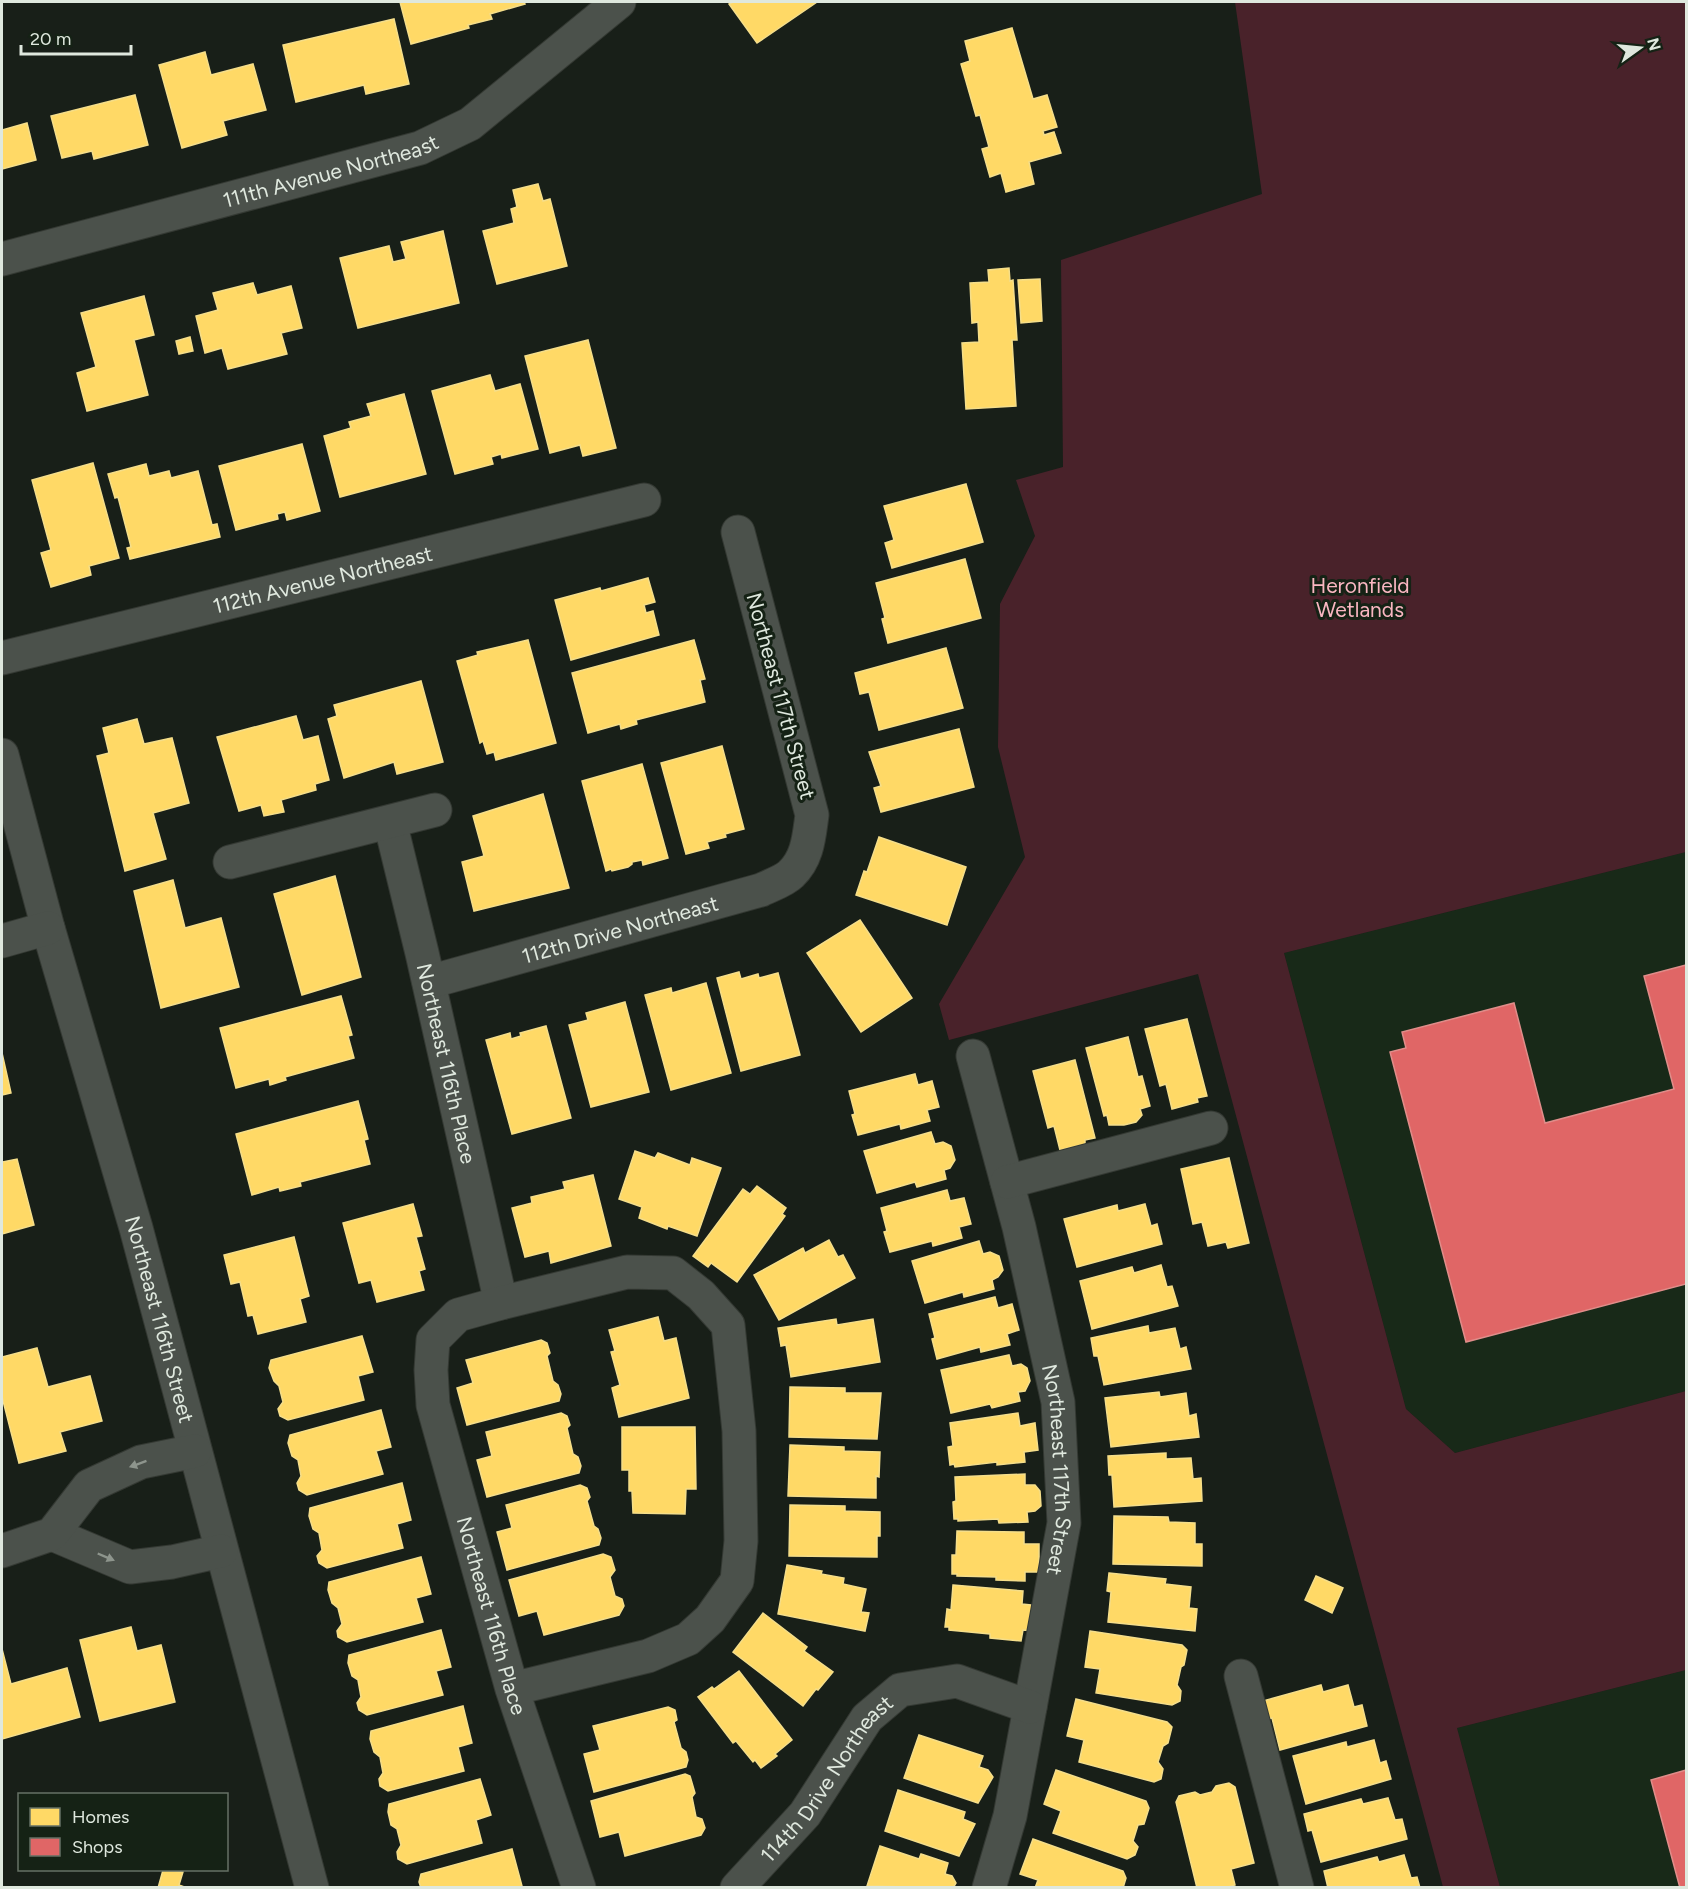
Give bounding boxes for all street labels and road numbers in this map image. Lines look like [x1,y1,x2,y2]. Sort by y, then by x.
street label: 111th Avenue Northeast [220,129,442,212]
street label: 112th Avenue Northeast [210,540,435,618]
street label: Northeast 117th Street [741,590,821,802]
street label: 112th Drive Northeast [519,890,721,968]
street label: Northeast 116th Place [412,961,482,1166]
street label: Northeast 116th Street [121,1213,200,1425]
street label: Northeast 117th Street [1037,1361,1077,1577]
street label: Northeast 116th Place [452,1514,532,1718]
street label: 114th Drive Northeast [755,1689,897,1867]

